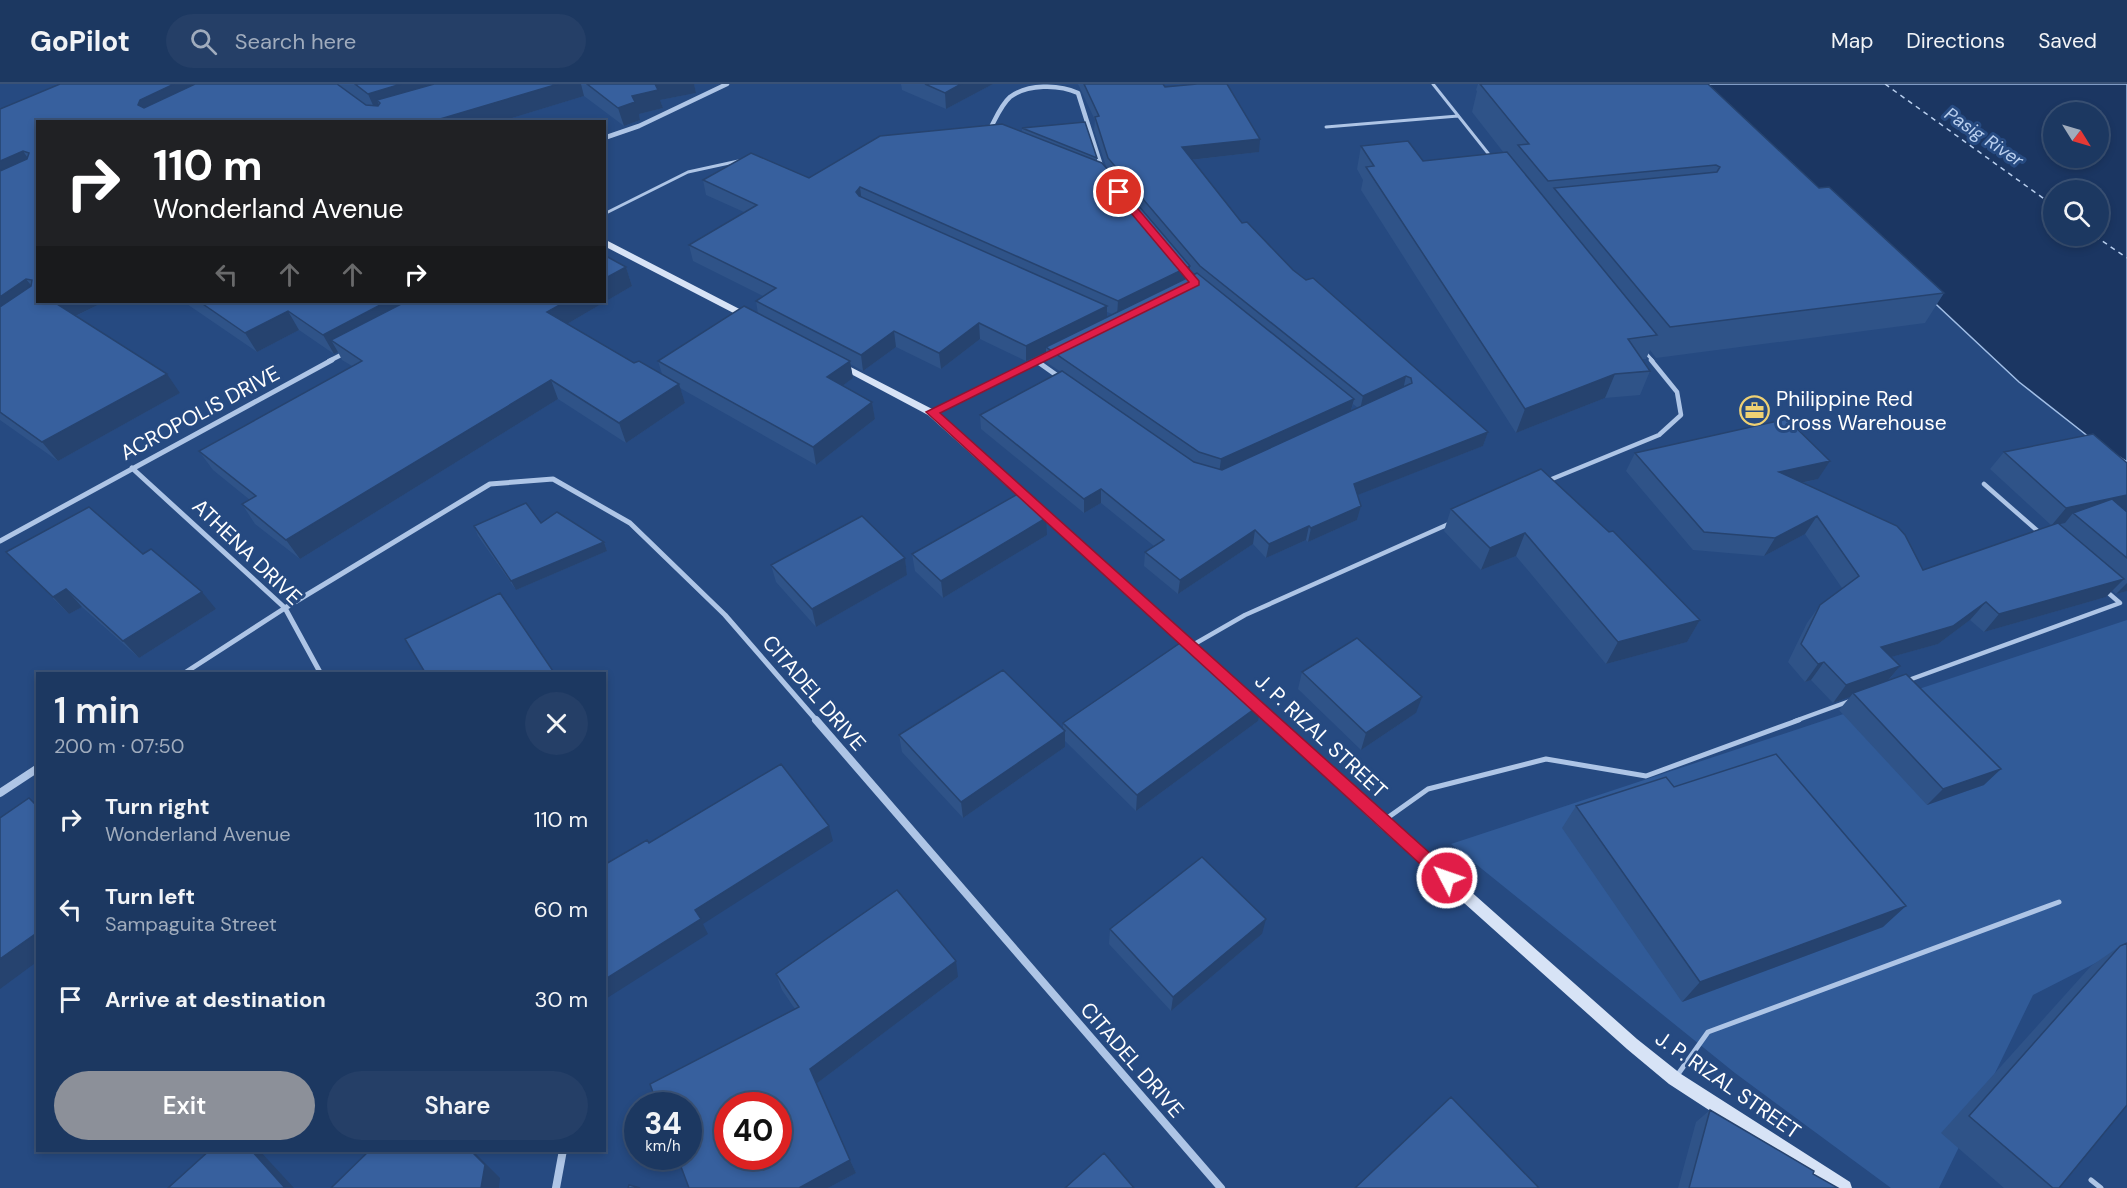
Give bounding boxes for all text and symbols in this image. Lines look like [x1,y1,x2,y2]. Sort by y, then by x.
search box [166,14,586,68]
text: GoPilot [30,23,130,60]
icon: search [187,25,220,58]
text: Search here [235,27,356,56]
text: Map [1831,27,1873,55]
text: Directions [1906,27,2005,55]
text: Saved [2038,27,2097,55]
water label: Pasig River [1940,102,2029,173]
north arrow [2043,102,2109,168]
map controls [2043,102,2109,246]
text: 110 m [153,138,263,193]
icon: right [54,144,132,222]
pin [1093,166,1144,217]
icon: arrive [1102,175,1135,208]
button: search [2043,180,2109,246]
text: Wonderland Avenue [153,191,404,226]
icon: left [210,258,243,291]
icon: ahead [273,258,306,291]
icon: ahead [336,258,369,291]
icon: right [399,258,432,291]
street label: ACROPOLIS DRIVE [115,359,285,467]
place label: Philippine Red Cross Warehouse [1776,385,1947,437]
office icon: Philippine Red Cross Warehouse [1739,395,1771,427]
street label: ATHENA DRIVE [186,493,308,611]
street label: CITADEL DRIVE [756,629,872,757]
street label: J. P. RIZAL STREET [1249,667,1393,805]
text: 1 min [54,687,140,734]
button: close [525,692,588,755]
text: 200 m · 07:50 [54,733,184,759]
text: Turn right [105,792,210,821]
icon: right [54,803,87,836]
text: 110 m [534,805,588,834]
text: Wonderland Avenue [105,821,291,847]
position arrow [1415,846,1479,910]
text: Turn left [105,882,195,911]
icon: left [54,893,87,926]
text: 60 m [534,895,588,924]
text: Sampaguita Street [105,911,277,937]
icon: arrive [54,983,87,1016]
text: Arrive at destination [105,985,326,1014]
text: 30 m [534,985,588,1014]
street label: CITADEL DRIVE [1074,996,1190,1124]
street label: J. P. RIZAL STREET [1650,1024,1806,1146]
button: Exit [54,1071,315,1140]
button: Share [327,1071,588,1140]
speed limit sign: 40 [714,1092,792,1170]
text: 34 [644,1104,682,1143]
text: km/h [645,1136,681,1156]

